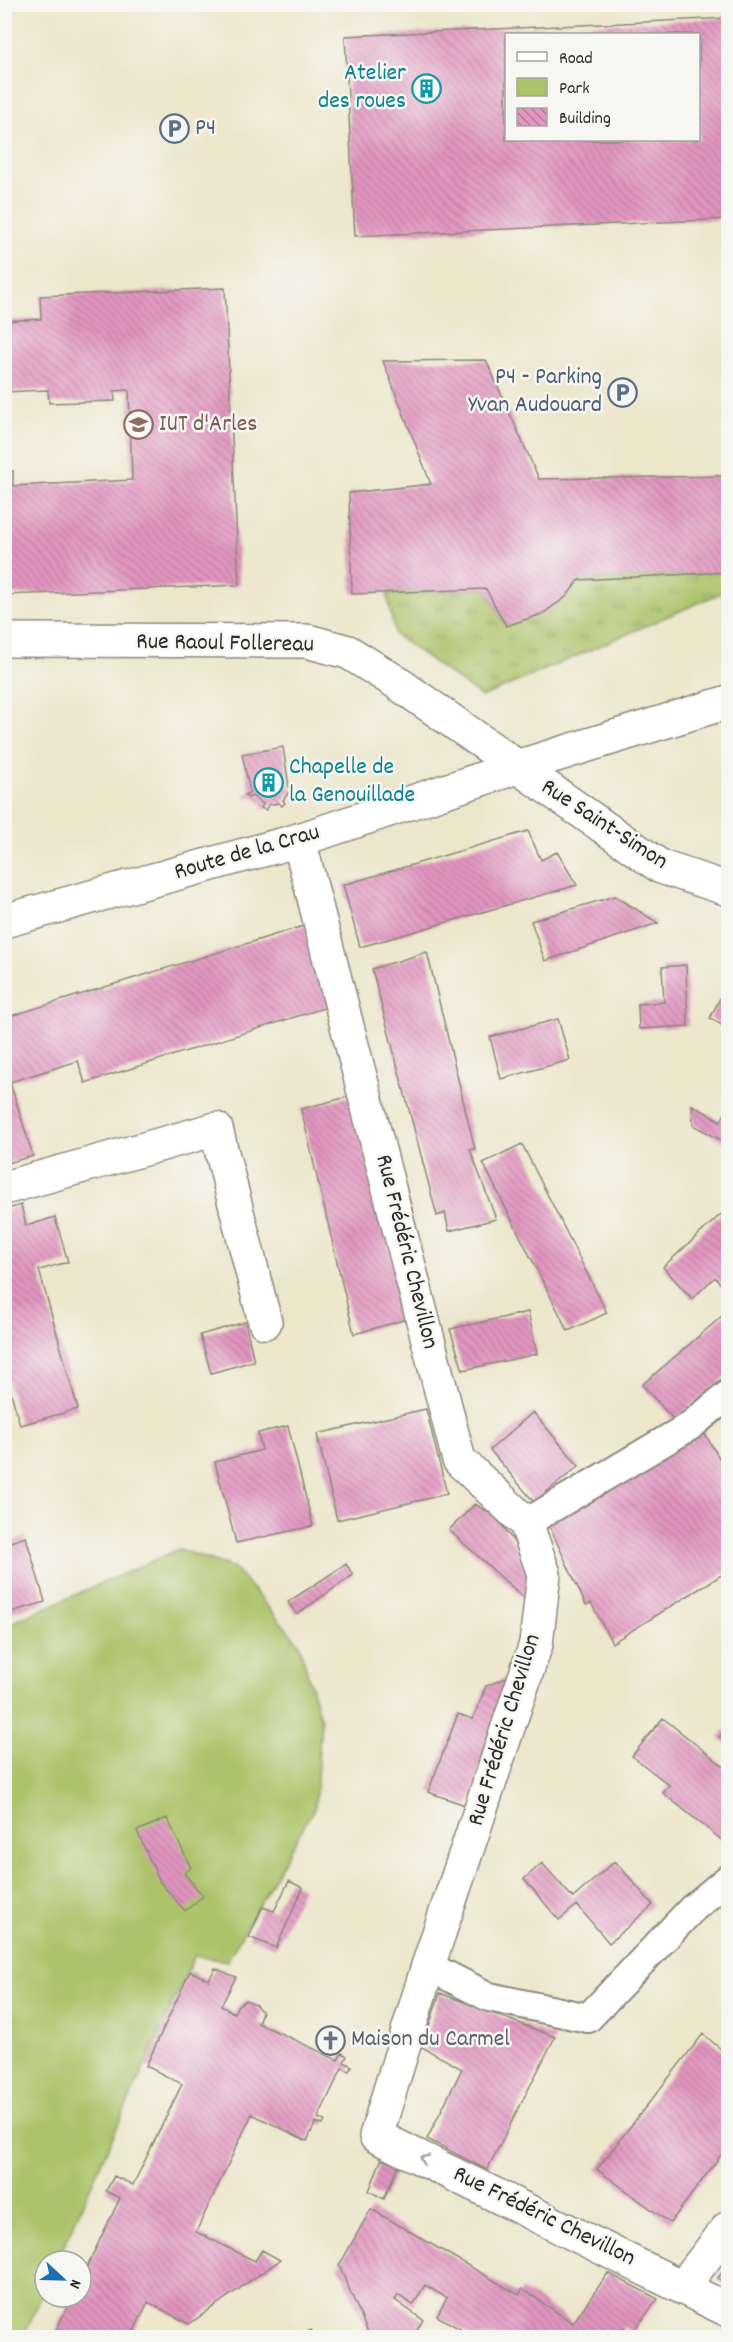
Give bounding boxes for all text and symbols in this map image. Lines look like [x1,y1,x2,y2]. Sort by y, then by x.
legend [505,33,700,141]
text: Road [559,47,593,72]
place label: Atelier des roues [318,57,406,119]
building icon: Atelier des roues [411,72,443,104]
text: Park [559,77,590,102]
text: Building [559,107,611,132]
place label: P4 [195,112,216,146]
parking icon: P4 [158,113,190,145]
place label: P4 - Parking Yvan Audouard [468,361,602,423]
parking icon: P4 - Parking Yvan Audouard [607,376,639,408]
place label: IUT d'Arles [159,408,257,442]
school or university icon: IUT d'Arles [122,409,154,441]
street label: Rue Raoul Follereau [136,625,314,663]
place label: Chapelle de la Genouillade [289,751,415,813]
building icon: Chapelle de la Genouillade [252,766,284,798]
street label: Rue Saint-Simon [534,771,674,879]
street label: Route de la Crau [170,816,324,890]
street label: Rue Frédéric Chevillon [365,1151,447,1353]
street label: Rue Frédéric Chevillon [460,1630,550,1830]
place label: Maison du Carmel [351,2023,510,2057]
church icon: Maison du Carmel [314,2024,346,2056]
one-way arrow [420,2154,431,2166]
street label: Rue Frédéric Chevillon [447,2158,641,2276]
north arrow [33,2249,93,2309]
text: N [62,2276,87,2292]

